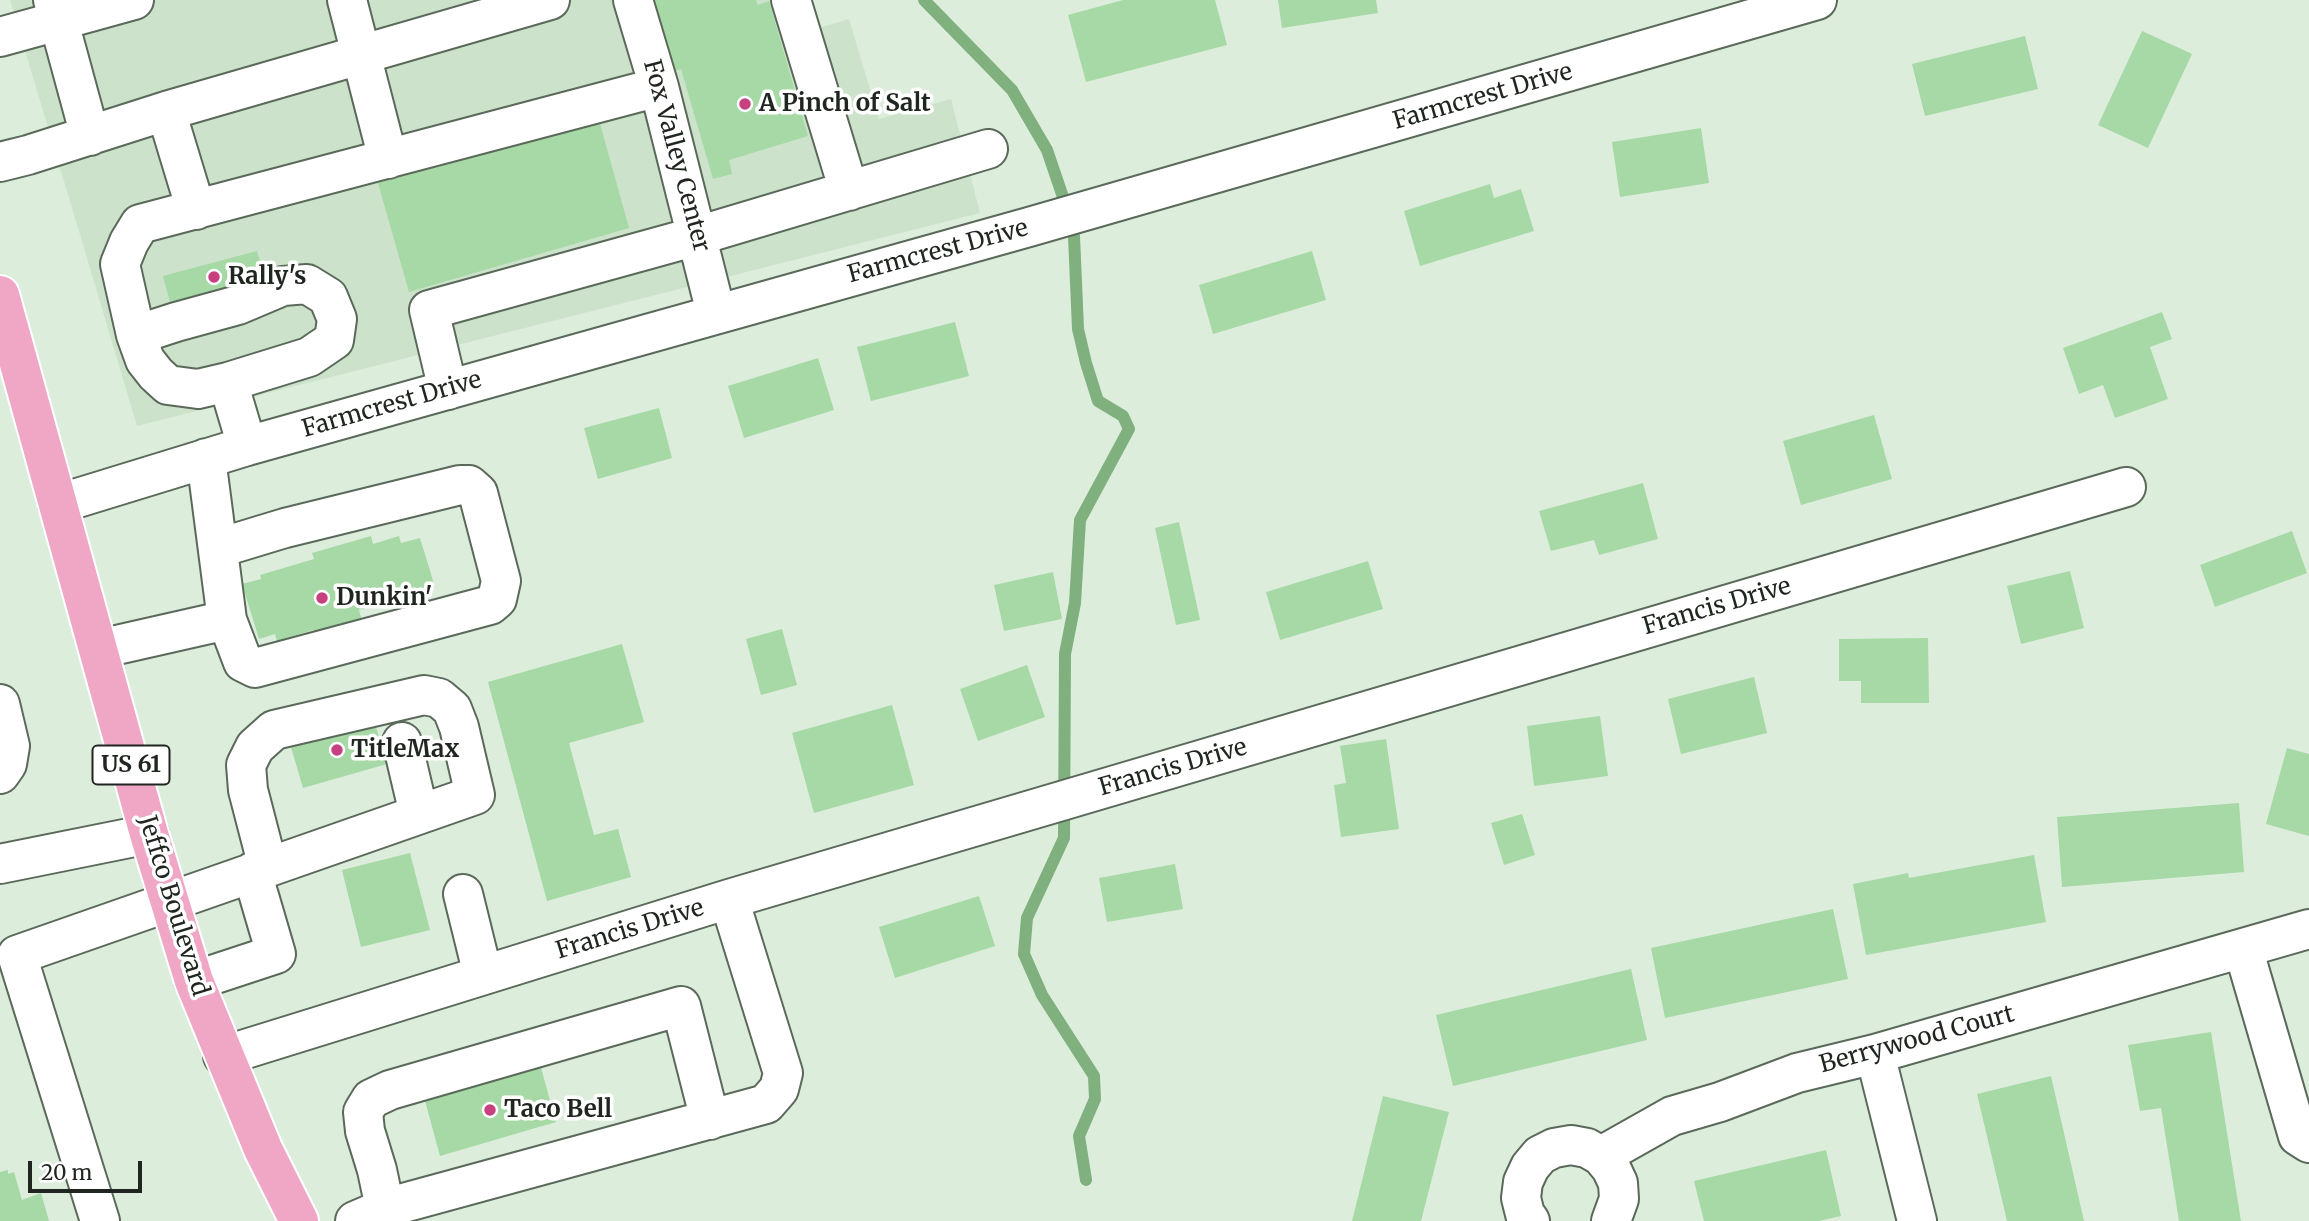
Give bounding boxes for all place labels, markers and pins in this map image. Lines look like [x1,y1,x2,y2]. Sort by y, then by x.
place label: A Pinch of Salt [759,90,931,118]
marker: A Pinch of Salt [737,96,753,112]
place label: Rally's [228,263,307,291]
marker: Rally's [206,269,222,285]
place label: Dunkin' [336,584,432,612]
marker: Dunkin' [314,590,330,606]
place label: TitleMax [351,736,459,764]
marker: TitleMax [329,742,345,758]
place label: Taco Bell [504,1096,612,1124]
marker: Taco Bell [482,1102,498,1118]

